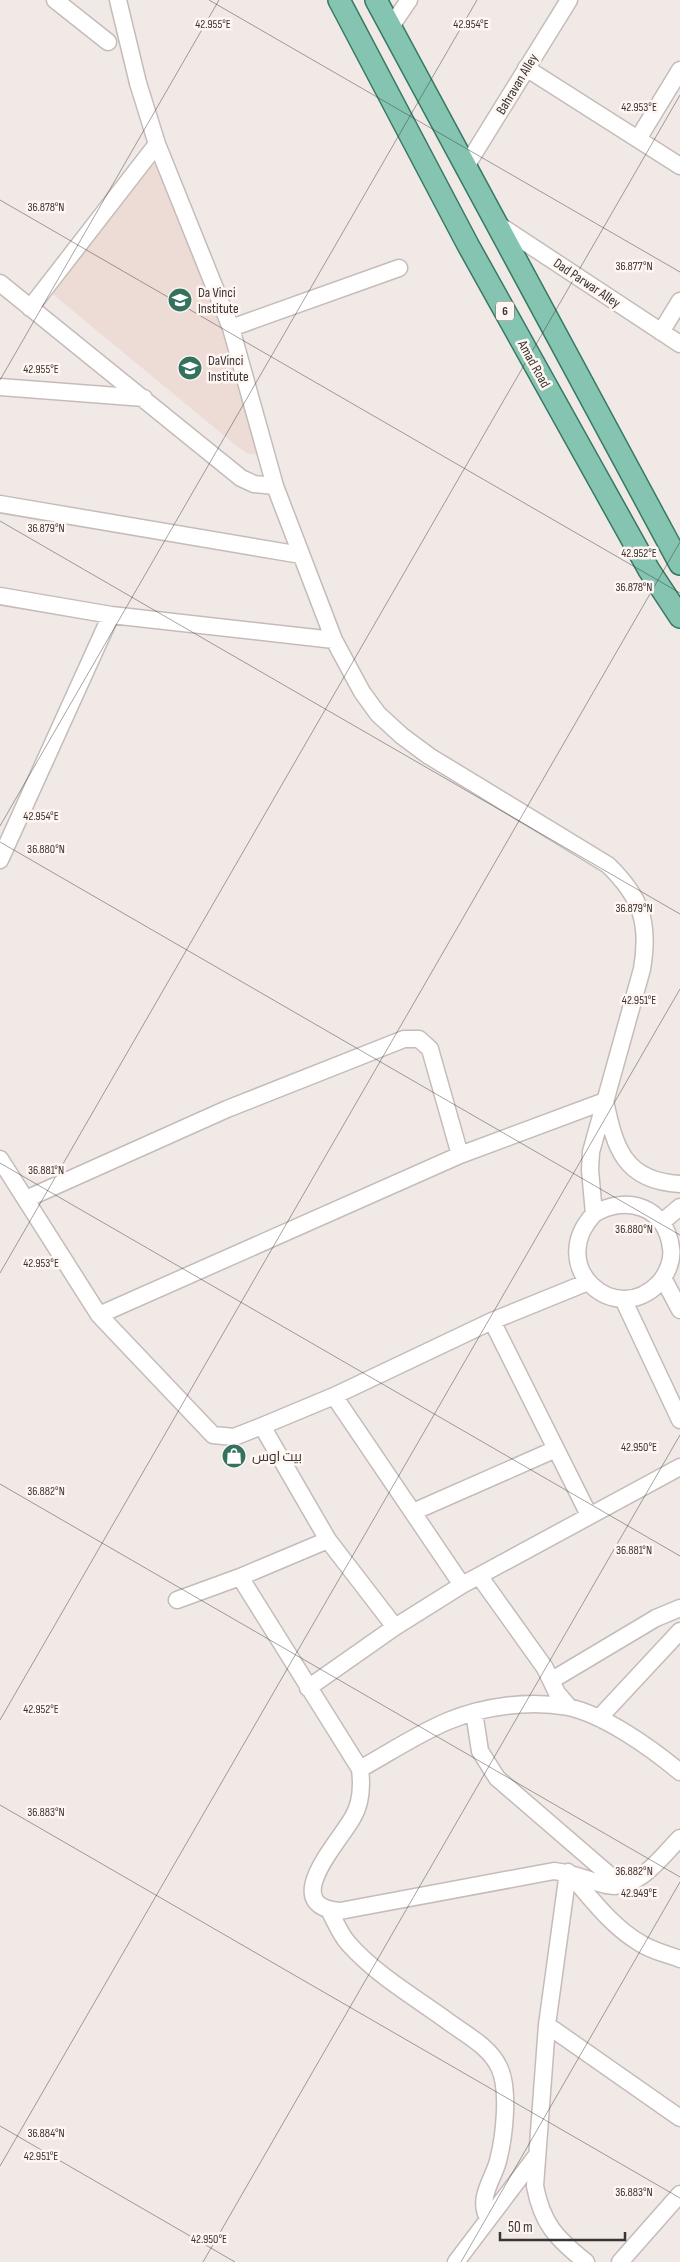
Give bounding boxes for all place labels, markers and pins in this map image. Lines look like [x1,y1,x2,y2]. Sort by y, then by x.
place label: Da Vinci Institute [198,284,239,317]
school or university icon: Da Vinci Institute [167,287,193,313]
place label: DaVinci Institute [208,352,249,385]
school or university icon: DaVinci Institute [177,355,203,381]
shop icon: بيت اوس [221,1443,247,1469]
place label: بيت اوس [252,1448,302,1465]

